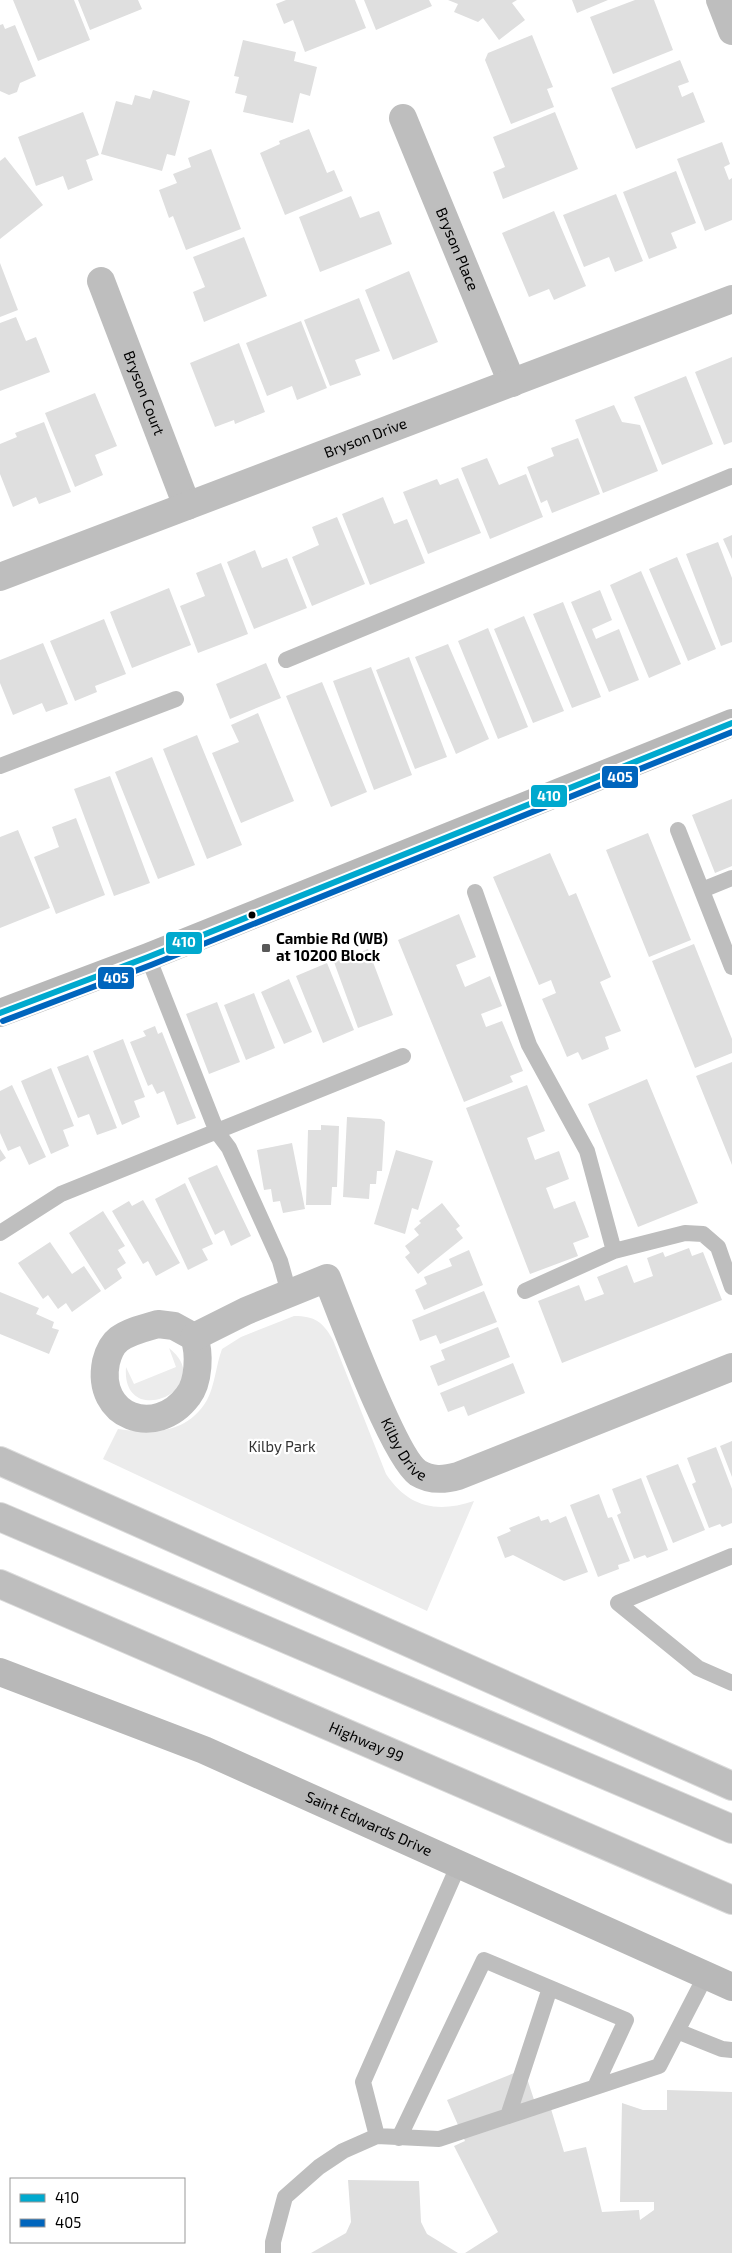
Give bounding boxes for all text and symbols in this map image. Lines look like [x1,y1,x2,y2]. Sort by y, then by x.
street label: Bryson Place [433,205,483,293]
street label: Bryson Court [121,348,169,438]
street label: Bryson Drive [321,413,409,461]
line badge: 405 [601,765,639,789]
text: 405 [607,768,633,785]
line badge: 410 [530,784,568,808]
text: 410 [537,787,561,804]
unlabelled marker [247,910,257,920]
place label: Cambie Rd (WB) at 10200 Block [276,929,388,964]
line badge: 410 [165,931,203,955]
text: 410 [172,933,196,950]
marker: Cambie Rd (WB) at 10200 Block [260,942,272,954]
line badge: 405 [97,966,135,990]
text: 405 [103,969,129,986]
street label: Kilby Drive [378,1415,430,1484]
park label: Kilby Park [248,1437,316,1455]
street label: Highway 99 [327,1717,407,1765]
street label: Saint Edwards Drive [303,1787,435,1859]
legend [10,2178,185,2243]
text: 410 [55,2188,79,2206]
text: 405 [55,2213,81,2231]

